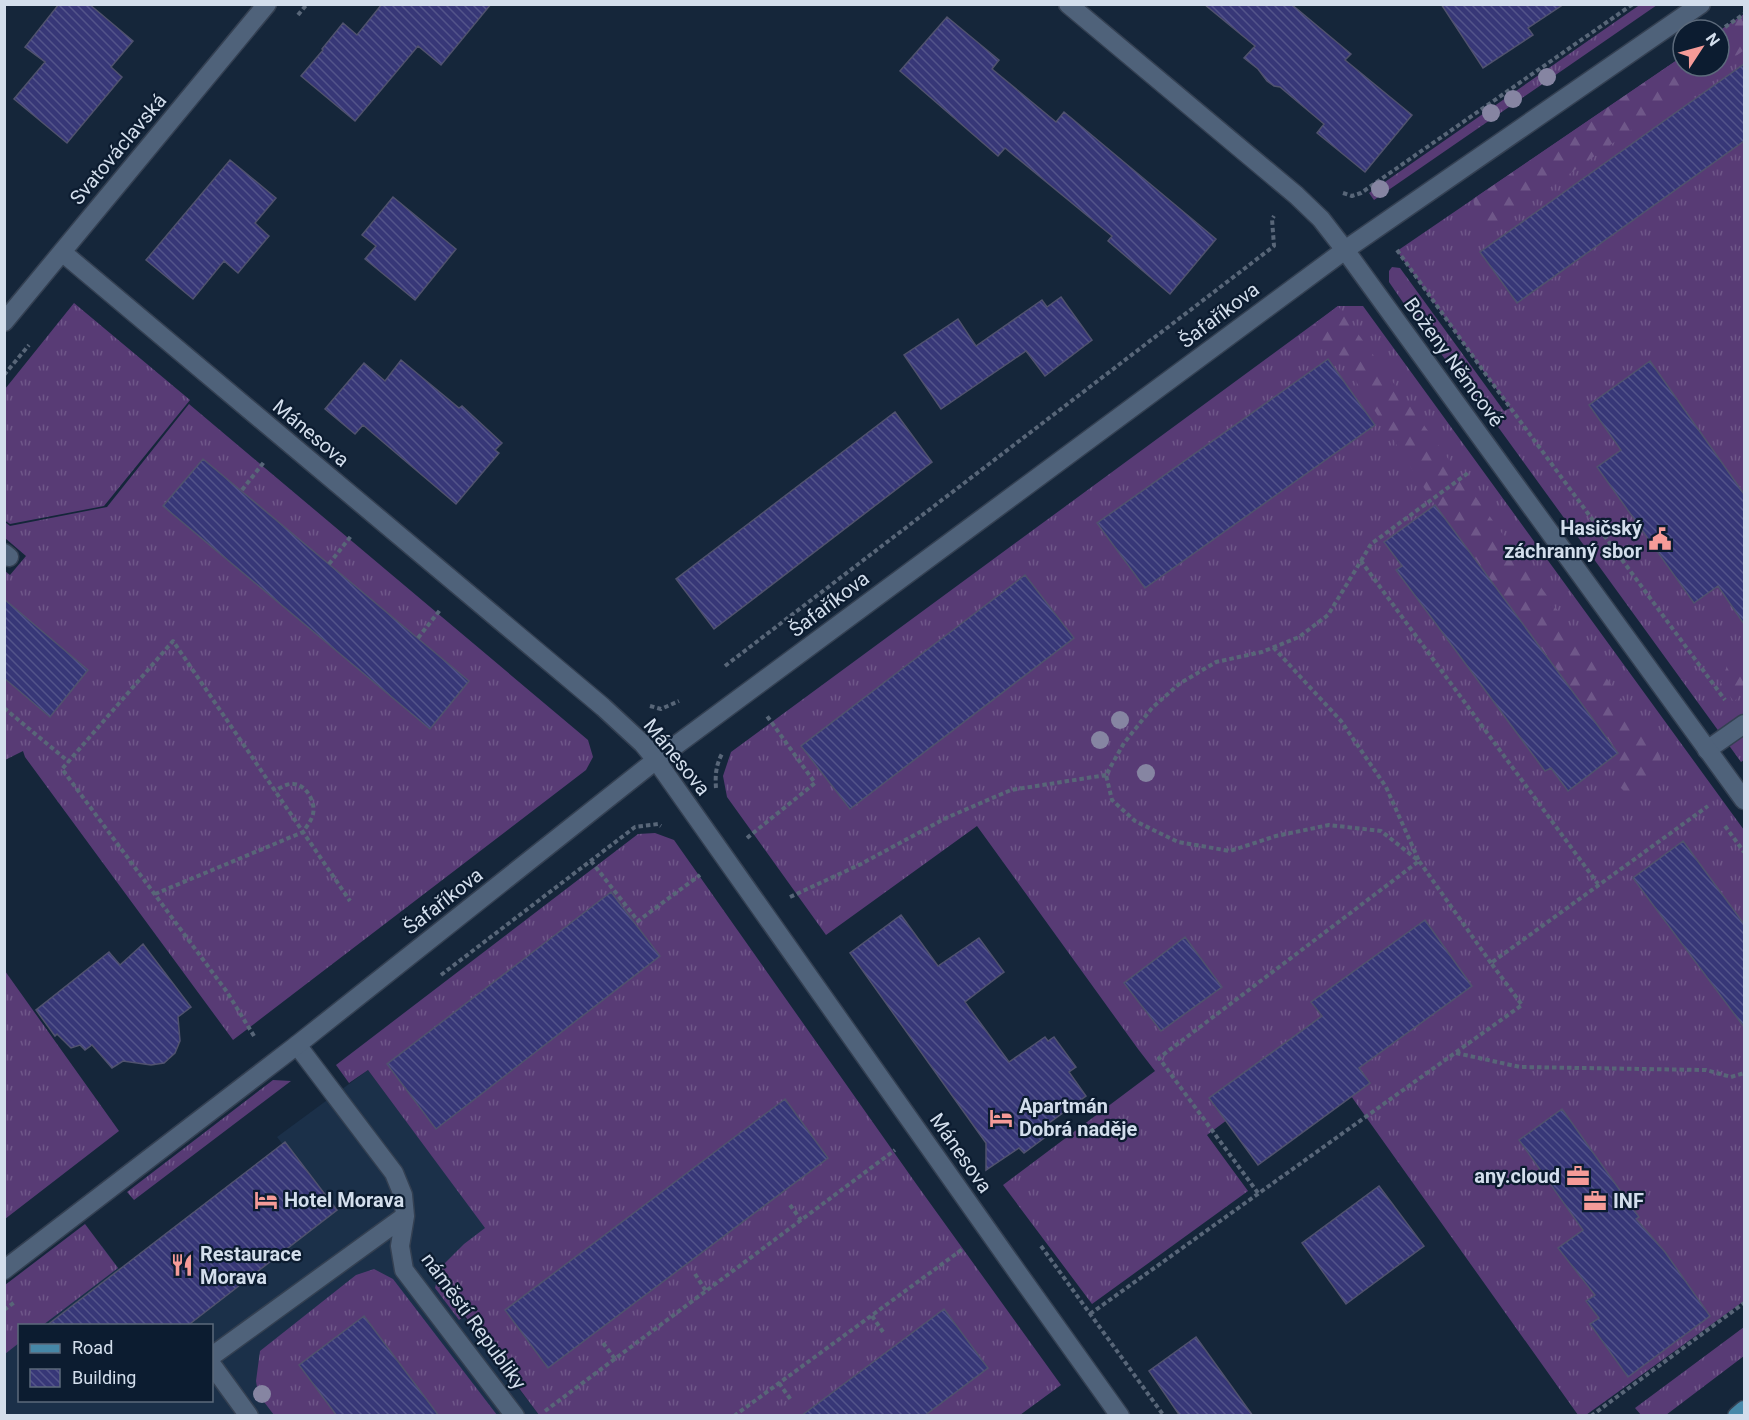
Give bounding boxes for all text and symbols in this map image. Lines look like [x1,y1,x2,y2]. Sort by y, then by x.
north arrow [1671,18,1731,78]
text: N [1702,29,1724,50]
street label: Svatováclavská [65,89,171,209]
street label: Šafaříkova [1174,277,1264,353]
street label: Boženy Němcové [1399,293,1509,431]
street label: Mánesova [268,394,354,472]
place label: Hasičský záchranný sbor [1504,516,1643,563]
public building icon: Hasičský záchranný sbor [1647,526,1673,552]
street label: Šafaříkova [784,566,874,642]
street label: Mánesova [639,714,715,800]
street label: Šafaříkova [399,863,487,939]
place label: Apartmán Dobrá naděje [1019,1094,1137,1141]
hotel icon: Apartmán Dobrá naděje [988,1105,1014,1131]
street label: Mánesova [925,1108,997,1198]
office icon: any.cloud [1565,1163,1591,1189]
place label: any.cloud [1474,1164,1560,1188]
hotel icon: Hotel Morava [253,1187,279,1213]
place label: Hotel Morava [284,1188,405,1212]
office icon: INF [1582,1188,1608,1214]
place label: INF [1613,1189,1644,1213]
place label: Restaurace Morava [200,1242,302,1289]
street label: náměstí Republiky [417,1248,532,1394]
restaurant icon: Restaurace Morava [169,1252,195,1278]
legend [18,1324,213,1402]
text: Road [72,1337,113,1358]
text: Building [72,1367,136,1388]

